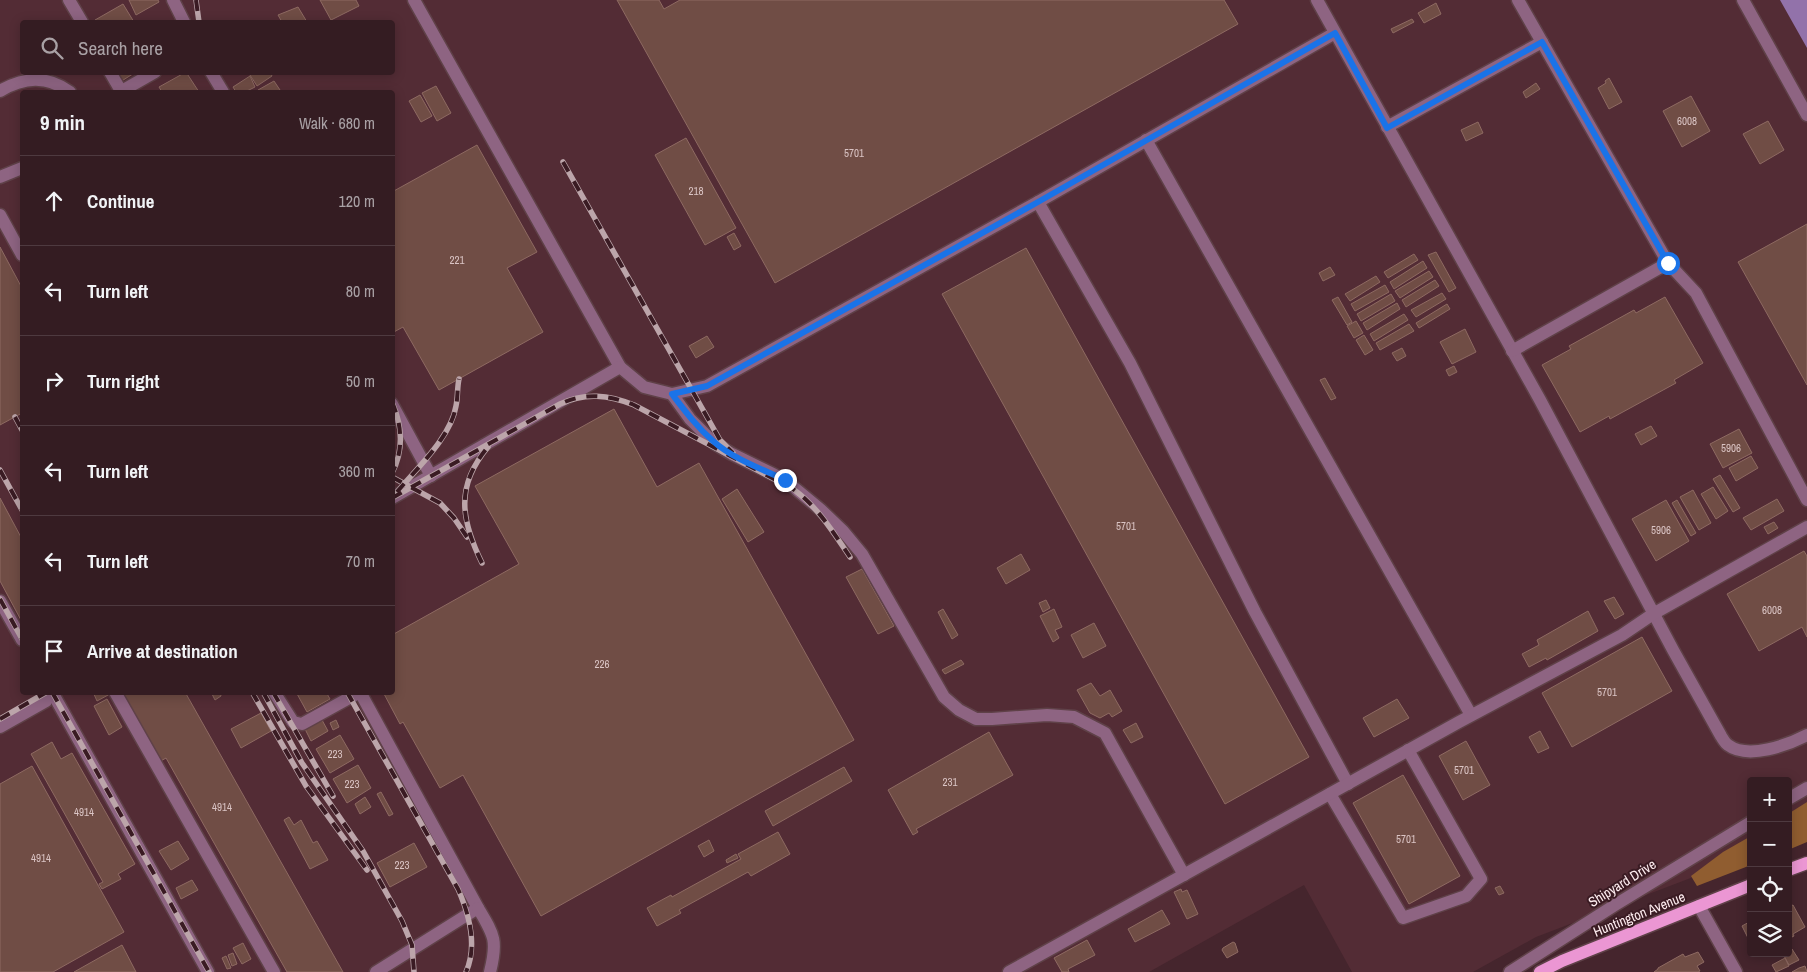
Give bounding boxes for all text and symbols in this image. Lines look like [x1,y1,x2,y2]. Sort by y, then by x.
search box [20,20,395,75]
icon: search [38,34,66,62]
text: Search here [78,35,163,61]
text: 9 min [40,108,85,137]
text: Walk · 680 m [299,112,375,134]
house number: 6008 [1677,114,1697,128]
house number: 5701 [844,146,864,160]
house number: 218 [688,184,704,198]
icon: ahead [40,187,68,215]
text: Continue [87,188,155,214]
text: 120 m [339,190,375,212]
route start [1657,252,1680,275]
house number: 221 [449,253,465,267]
icon: left [40,277,68,305]
text: Turn left [87,278,148,304]
text: 80 m [346,280,375,302]
icon: right [40,367,68,395]
text: Turn right [87,368,159,394]
text: 50 m [346,370,375,392]
house number: 5906 [1721,441,1741,455]
icon: left [40,457,68,485]
text: Turn left [87,458,148,484]
text: 360 m [339,460,375,482]
route end [774,469,797,492]
house number: 5701 [1116,519,1136,533]
house number: 5906 [1651,523,1671,537]
icon: left [40,547,68,575]
text: Turn left [87,548,148,574]
text: 70 m [346,550,375,572]
house number: 6008 [1762,603,1782,617]
icon: arrive [40,637,68,665]
text: Arrive at destination [87,638,238,664]
house number: 226 [594,657,610,671]
house number: 5701 [1597,685,1617,699]
house number: 223 [327,747,343,761]
house number: 5701 [1454,763,1474,777]
house number: 231 [942,775,958,789]
house number: 223 [344,777,360,791]
map controls [1747,777,1792,957]
button: + [1747,777,1792,822]
house number: 4914 [212,800,232,814]
house number: 4914 [74,805,94,819]
button: − [1747,822,1792,867]
house number: 5701 [1396,832,1416,846]
house number: 4914 [31,851,51,865]
street label: Shipyard Drive [1585,855,1659,911]
house number: 223 [394,858,410,872]
button: locate [1747,867,1792,912]
street label: Huntington Avenue [1590,887,1688,941]
button: layers [1747,912,1792,957]

